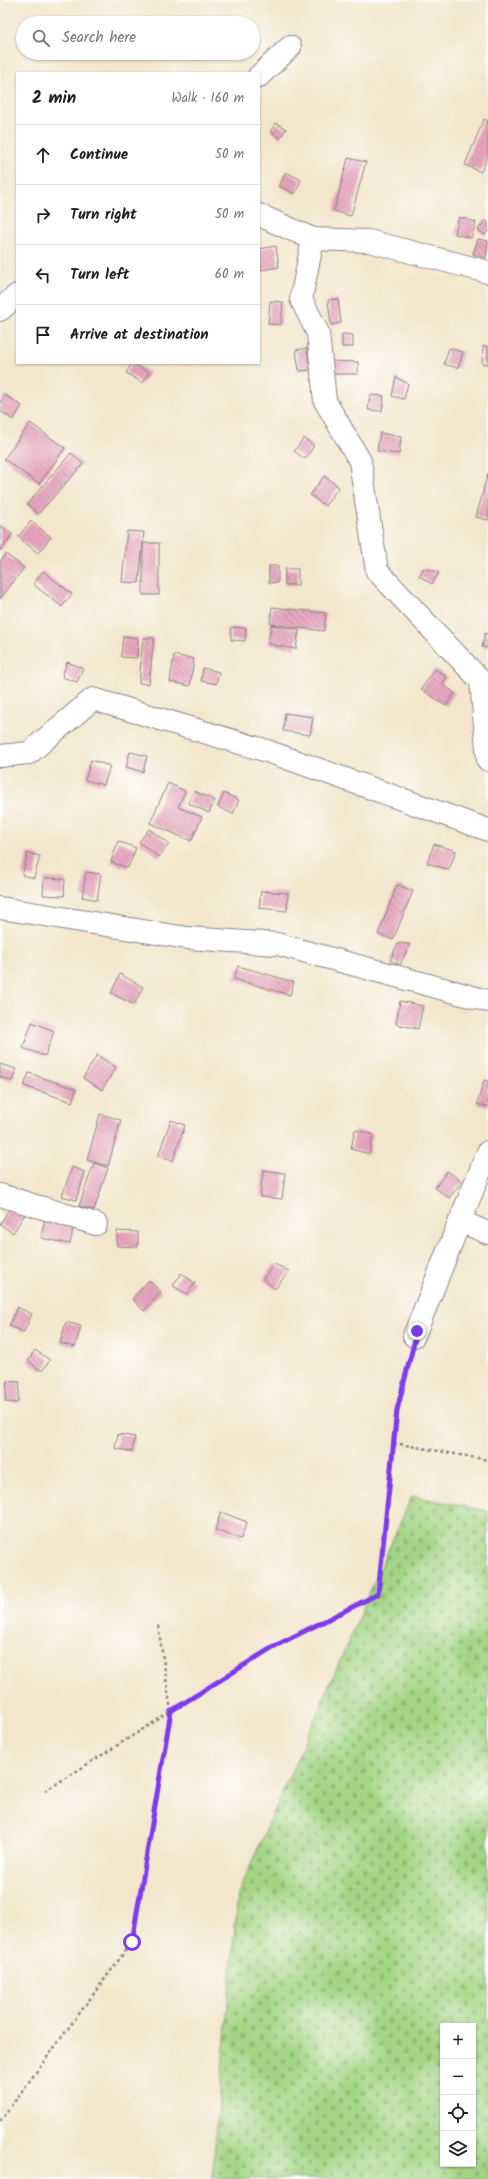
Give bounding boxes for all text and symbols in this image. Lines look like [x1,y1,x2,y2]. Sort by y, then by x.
search box [16,16,260,60]
text: Search here [62,26,136,50]
icon: search [30,27,52,49]
text: 2 min [32,85,76,112]
text: Walk · 160 m [172,88,244,109]
text: Continue [70,143,128,167]
icon: ahead [32,144,54,166]
text: 50 m [215,144,244,165]
text: Turn right [70,203,137,227]
icon: right [32,204,54,226]
text: 50 m [215,204,244,225]
text: Turn left [70,263,130,287]
icon: left [32,264,54,286]
text: 60 m [215,264,244,285]
text: Arrive at destination [70,323,209,347]
icon: arrive [32,324,54,346]
route end [408,1322,426,1340]
route start [123,1933,141,1951]
map controls [440,2023,476,2167]
button: + [440,2023,476,2059]
button: − [440,2059,476,2095]
button: locate [440,2095,476,2131]
button: layers [440,2131,476,2167]

